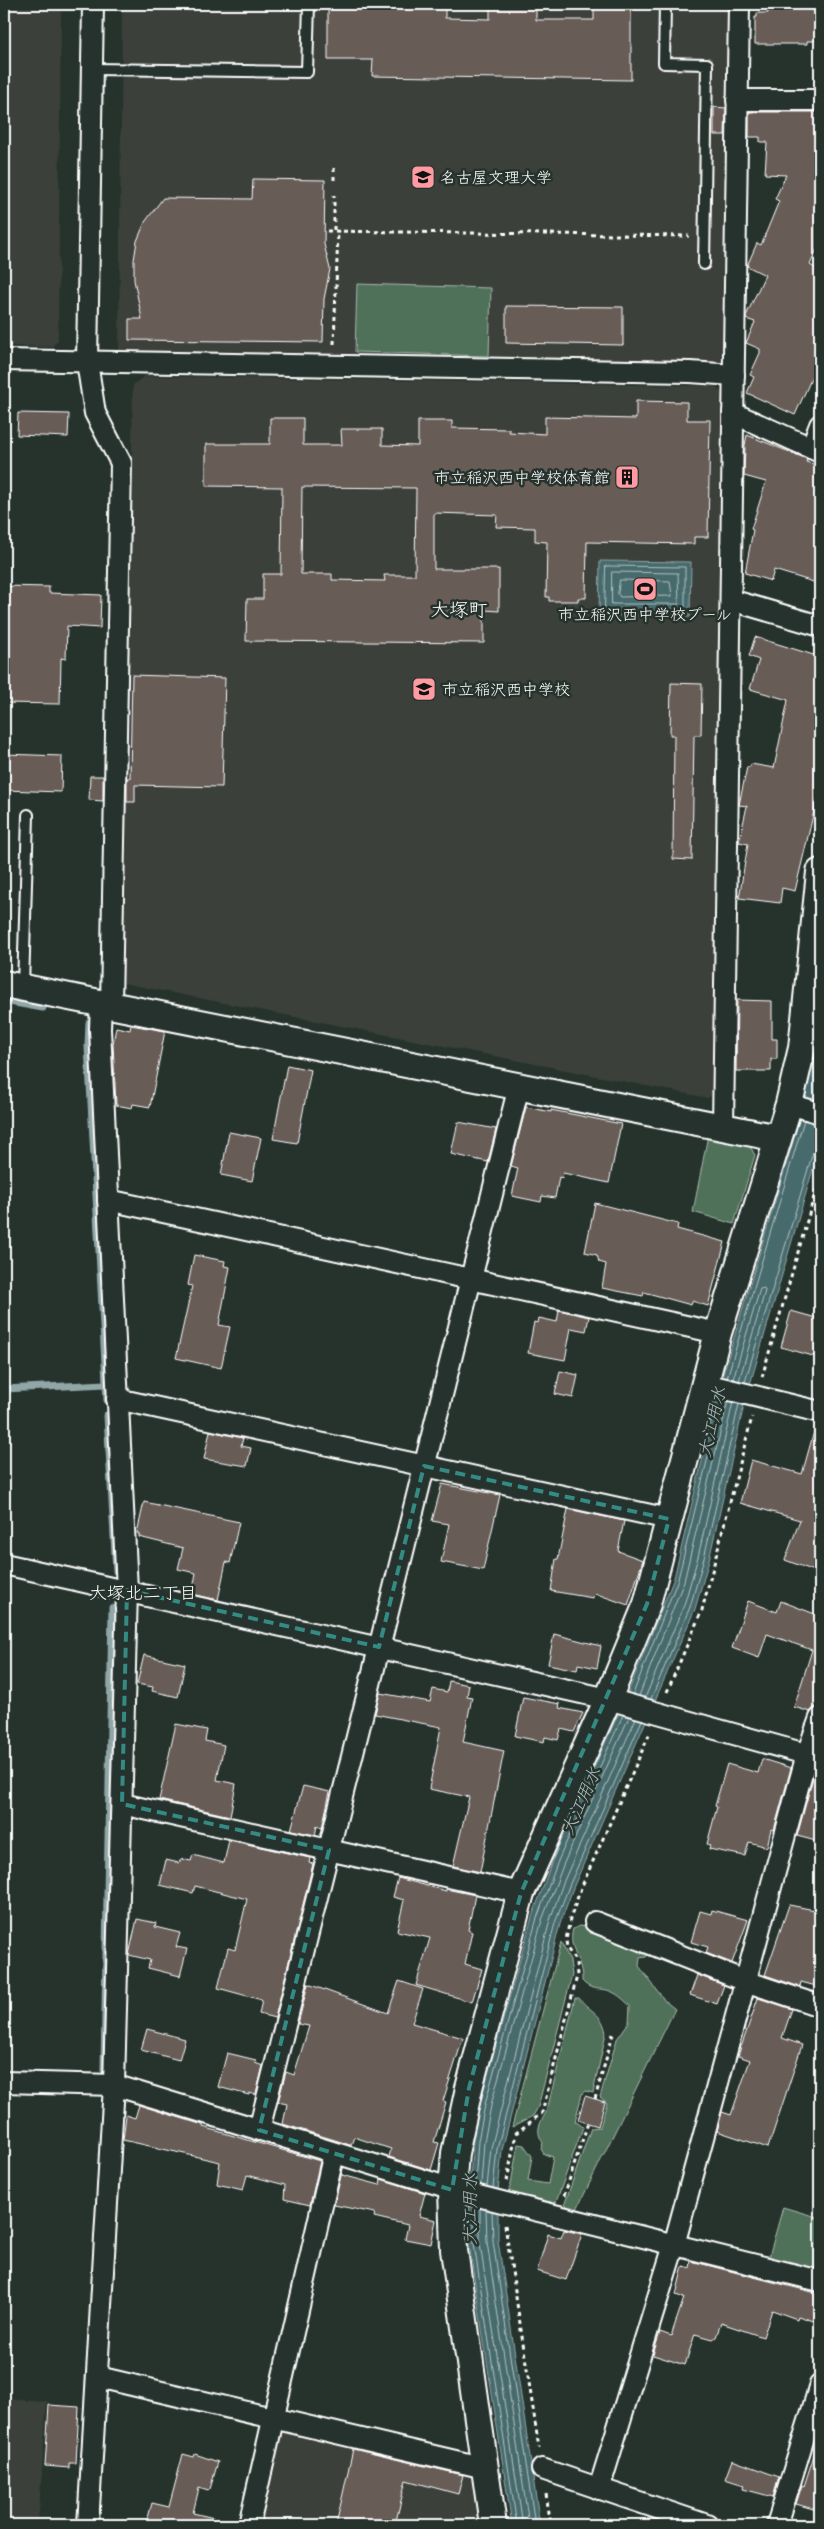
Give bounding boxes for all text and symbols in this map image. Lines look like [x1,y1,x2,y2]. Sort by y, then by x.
school or university icon: 名古屋文理大学 [410,164,436,190]
place label: 名古屋文理大学 [440,168,552,187]
building icon: 市立稲沢西中学校体育館 [614,464,640,490]
place label: 市立稲沢西中学校体育館 [434,468,610,487]
sports icon: 市立稲沢西中学校プール [632,576,658,602]
district label: 大塚町 [430,598,488,621]
place label: 市立稲沢西中学校プール [558,605,732,624]
school or university icon: 市立稲沢西中学校 [411,676,437,702]
place label: 市立稲沢西中学校 [442,680,570,699]
water label: 大江用水 [693,1384,731,1460]
district label: 大塚北二丁目 [89,1582,197,1604]
water label: 大江用水 [556,1764,606,1838]
water label: 大江用水 [459,2173,481,2245]

